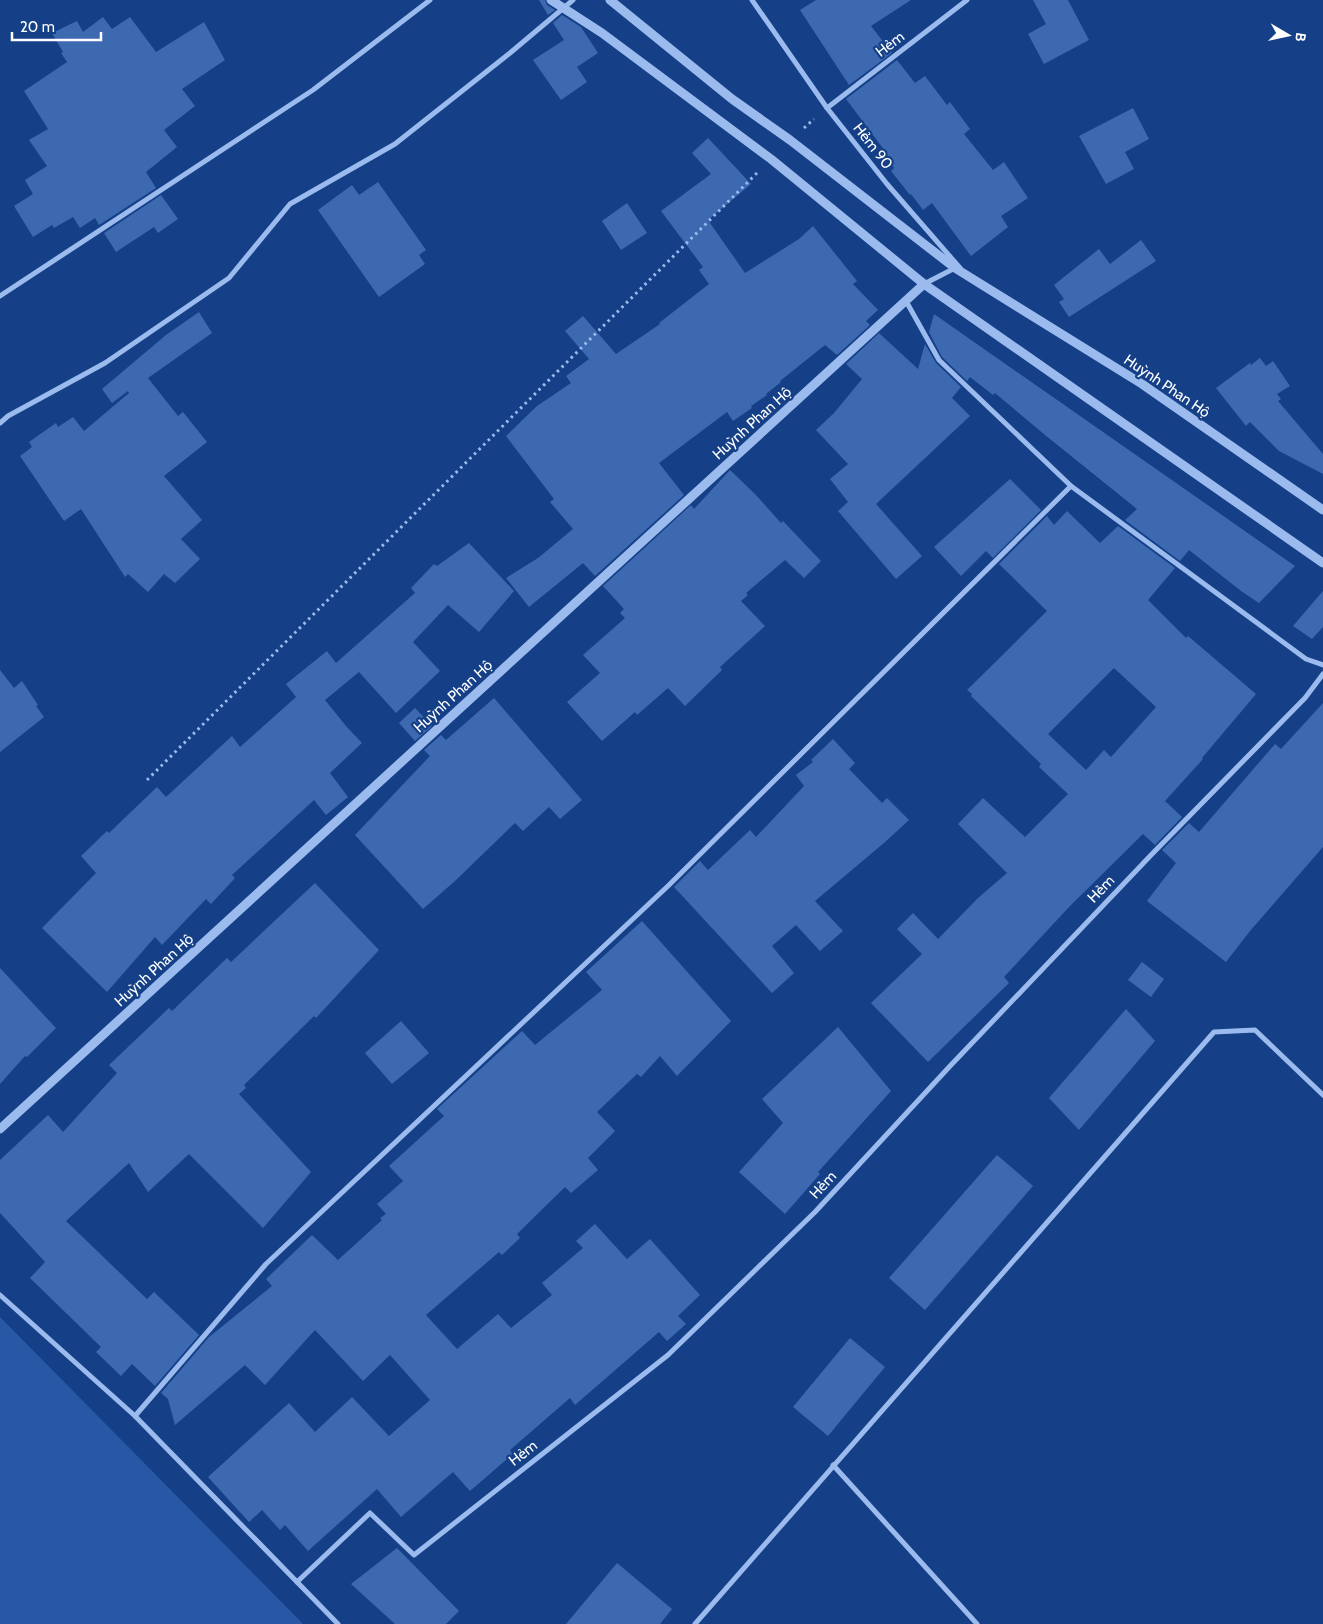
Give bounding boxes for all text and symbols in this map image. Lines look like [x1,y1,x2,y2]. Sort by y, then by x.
scale bar [12,10,101,42]
north arrow [1263,10,1313,60]
text: 20 m [20,18,55,36]
street label: Hẻm [872,27,908,61]
text: B [1291,31,1310,43]
street label: Hẻm 90 [849,119,897,173]
street label: Huỳnh Phan Hộ [1121,351,1213,421]
street label: Huỳnh Phan Hộ [709,383,795,463]
street label: Huỳnh Phan Hộ [410,656,496,736]
street label: Hẻm [1084,872,1118,906]
street label: Huỳnh Phan Hộ [111,930,197,1010]
street label: Hẻm [806,1167,840,1203]
street label: Hẻm [505,1436,541,1470]

